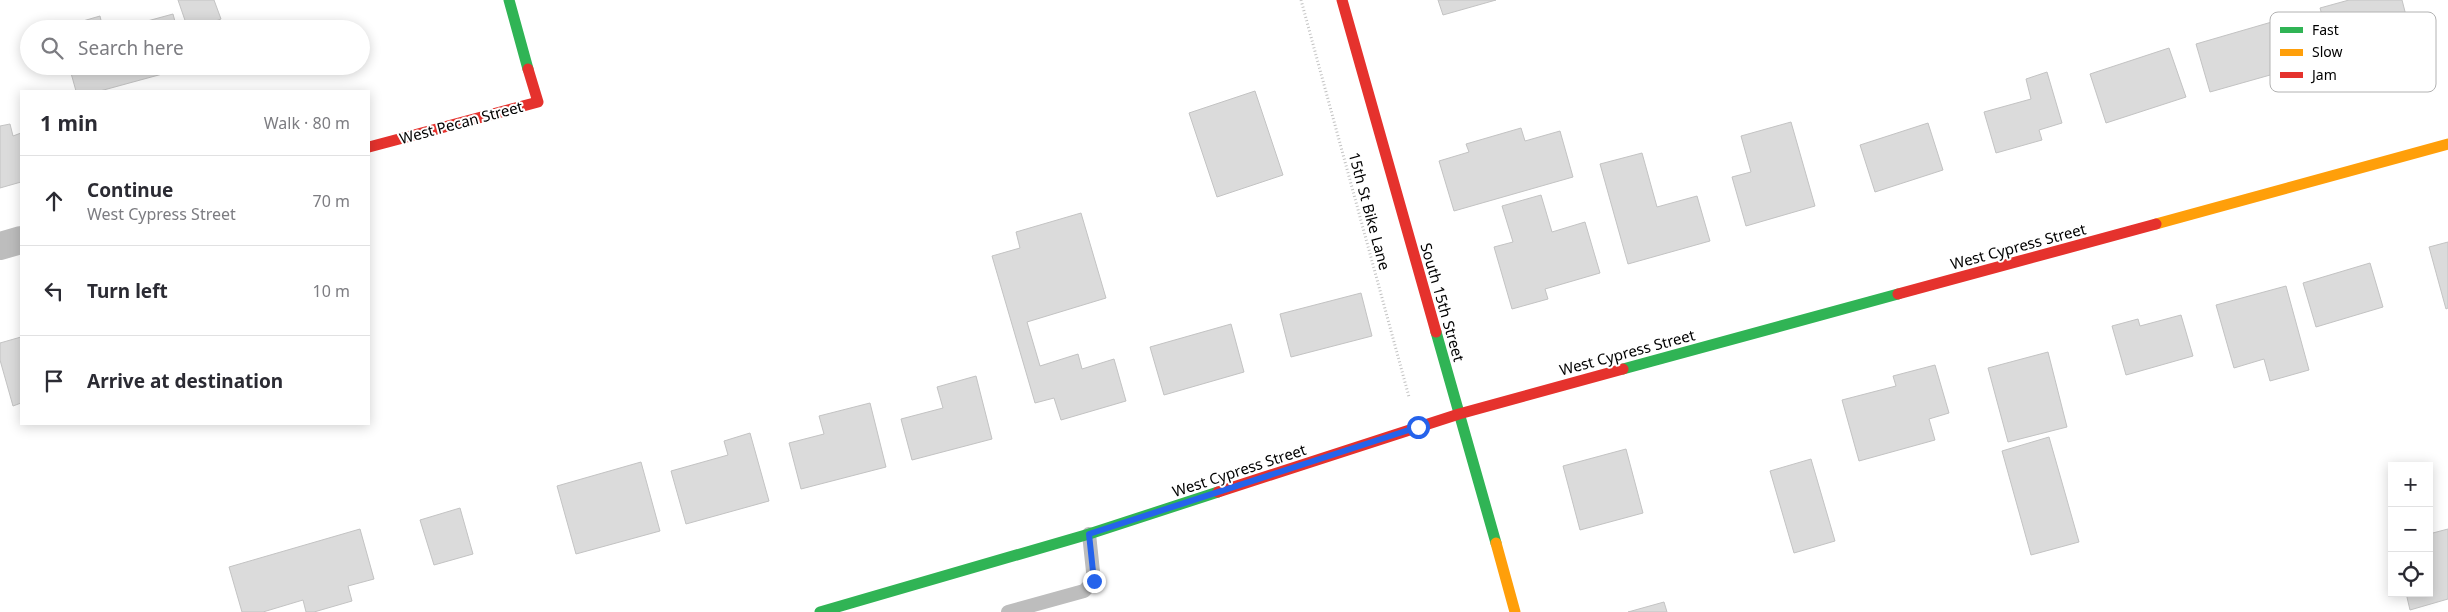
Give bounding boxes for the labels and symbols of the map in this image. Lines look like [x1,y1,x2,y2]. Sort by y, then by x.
legend [2270,12,2436,92]
text: Fast [2312,20,2339,39]
text: Slow [2312,42,2343,61]
text: Jam [2310,65,2337,84]
street label: West Pecan Street [397,96,525,148]
street label: 15th St Bike Lane [1345,150,1395,272]
street label: West Cypress Street [1948,218,2089,274]
street label: South 15th Street [1416,240,1470,364]
street label: West Cypress Street [1557,324,1698,380]
route start [1407,416,1430,439]
street label: West Cypress Street [1170,439,1309,501]
route end [1083,570,1106,593]

